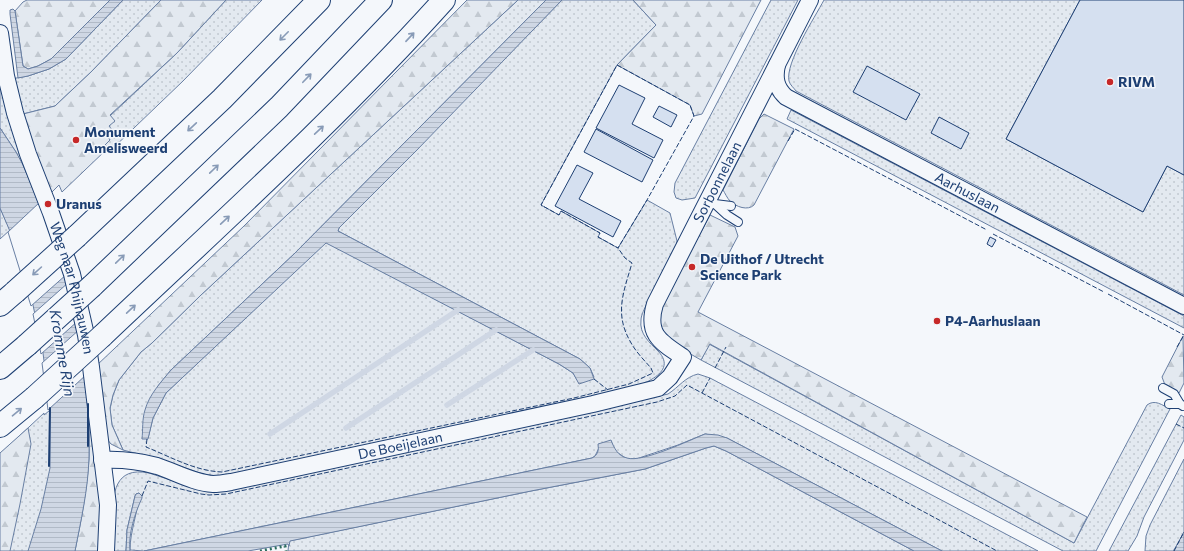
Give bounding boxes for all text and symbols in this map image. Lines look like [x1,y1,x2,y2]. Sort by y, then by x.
one-way arrow [279,31,289,41]
one-way arrow [405,32,415,42]
one-way arrow [302,73,312,83]
place label: RIVM [1118,73,1155,90]
marker: RIVM [1105,77,1115,87]
place label: Monument Amelisweerd [84,123,168,156]
one-way arrow [187,123,197,132]
one-way arrow [314,125,324,135]
marker: Monument Amelisweerd [71,135,81,145]
street label: Sorbonnelaan [689,138,744,225]
one-way arrow [209,164,219,174]
street label: Aarhuslaan [932,168,1003,216]
place label: Uranus [56,195,102,212]
marker: Uranus [43,199,53,209]
one-way arrow [220,215,230,224]
street label: Weg naar Rhijnauwen [47,220,98,355]
place label: De Uithof / Utrecht Science Park [700,250,824,283]
one-way arrow [115,254,125,264]
marker: De Uithof / Utrecht Science Park [687,262,697,272]
one-way arrow [32,267,43,276]
one-way arrow [126,304,136,314]
water label: Kromme Rijn [46,308,79,398]
place label: P4-Aarhuslaan [945,312,1041,329]
marker: P4-Aarhuslaan [932,316,942,326]
one-way arrow [11,407,22,416]
street label: De Boeijelaan [356,428,444,462]

